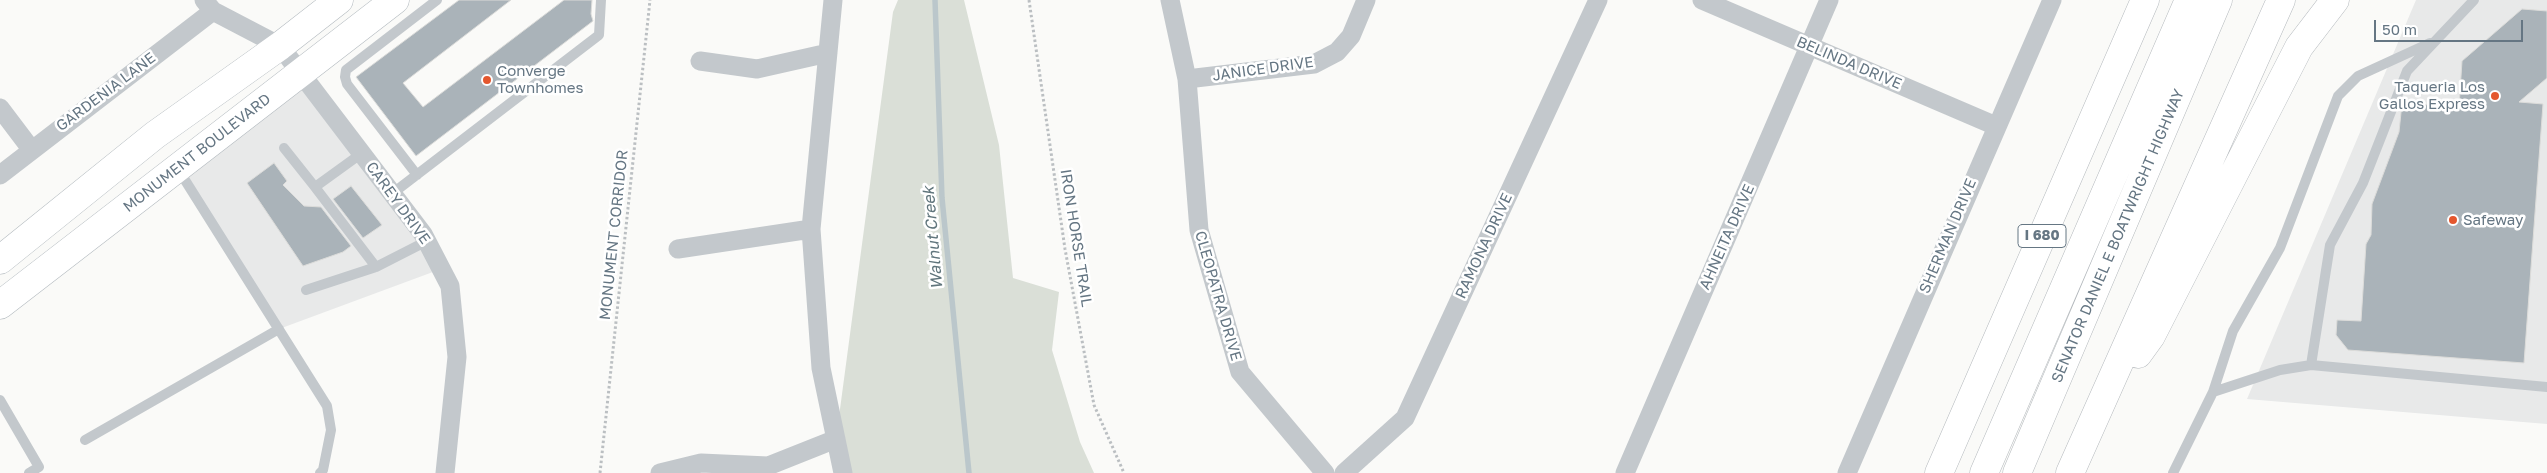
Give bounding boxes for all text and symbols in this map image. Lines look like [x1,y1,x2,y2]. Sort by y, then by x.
scale bar [2377,10,2526,42]
text: 50 m [2382,20,2417,38]
street label: BELINDA DRIVE [1794,33,1904,93]
street label: GARDENIA LANE [53,49,159,135]
street label: JANICE DRIVE [1211,53,1315,85]
place label: Converge Townhomes [497,62,583,97]
marker: Converge Townhomes [481,74,493,86]
place label: Taqueria Los Gallos Express [2379,78,2485,113]
street label: SENATOR DANIEL E BOATWRIGHT HIGHWAY [2048,86,2188,386]
street label: MONUMENT BOULEVARD [120,90,274,216]
marker: Taqueria Los Gallos Express [2489,90,2501,102]
street label: MONUMENT CORRIDOR [596,149,632,321]
street label: CAREY DRIVE [362,158,434,248]
street label: IRON HORSE TRAIL [1056,168,1096,308]
street label: SHERMAN DRIVE [1916,176,1980,296]
street label: AHNEITA DRIVE [1696,182,1758,292]
water label: Walnut Creek [919,186,947,290]
street label: RAMONA DRIVE [1452,191,1516,301]
place label: Safeway [2463,211,2523,229]
marker: Safeway [2447,214,2459,226]
road number: I 680 [2018,225,2066,248]
street label: CLEOPATRA DRIVE [1191,229,1245,363]

